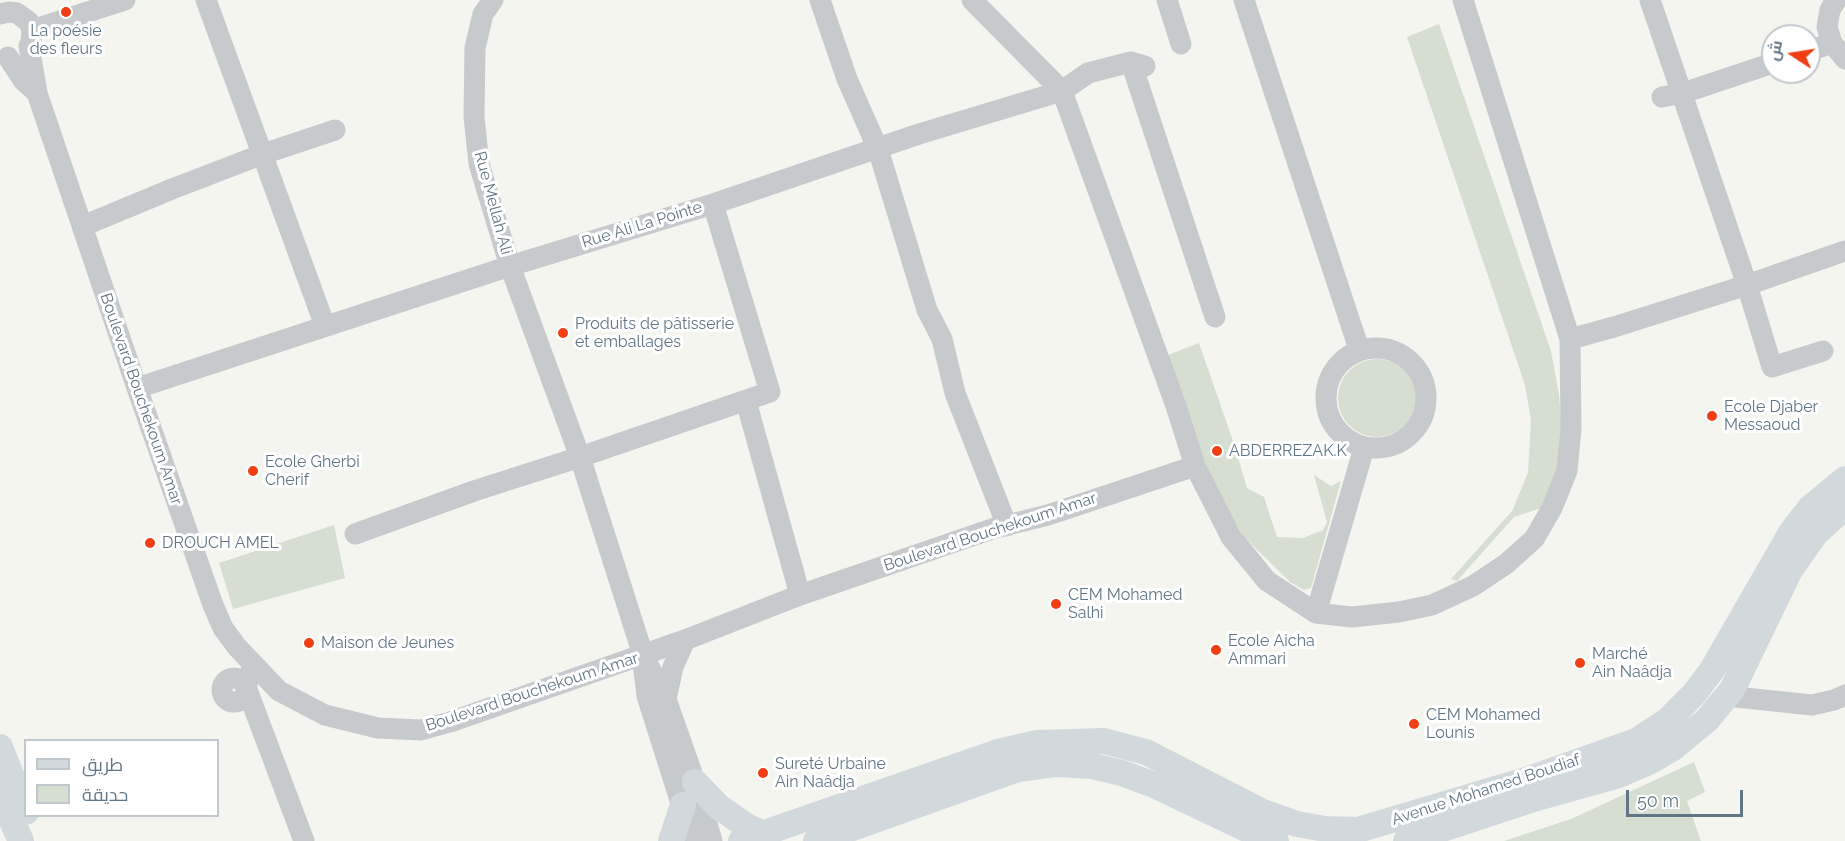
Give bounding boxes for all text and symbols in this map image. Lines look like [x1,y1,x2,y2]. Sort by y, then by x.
marker: La poésie des fleurs [59,5,73,19]
place label: La poésie des fleurs [30,21,102,59]
north arrow [1761,24,1821,84]
text: ش [1763,39,1786,63]
street label: Rue Mellah Ali [470,149,516,257]
street label: Rue Ali La Pointe [580,198,704,252]
street label: Boulevard Bouchekoum Amar [96,291,186,507]
place label: Produits de pâtisserie et emballages [575,314,734,352]
marker: Produits de pâtisserie et emballages [556,326,570,340]
place label: Ecole Djaber Messaoud [1724,397,1818,435]
marker: Ecole Djaber Messaoud [1705,409,1719,423]
place label: ABDERREZAK.K [1229,441,1347,461]
marker: ABDERREZAK.K [1210,444,1224,458]
place label: Ecole Gherbi Cherif [265,452,360,490]
marker: Ecole Gherbi Cherif [246,464,260,478]
street label: Boulevard Bouchekoum Amar [881,488,1099,576]
place label: DROUCH AMEL [162,533,279,553]
marker: DROUCH AMEL [143,536,157,550]
place label: CEM Mohamed Salhi [1068,585,1182,623]
marker: CEM Mohamed Salhi [1049,597,1063,611]
place label: Ecole Aicha Ammari [1228,631,1315,669]
place label: Maison de Jeunes [321,633,454,653]
marker: Maison de Jeunes [302,636,316,650]
marker: Ecole Aicha Ammari [1209,643,1223,657]
place label: Marché Ain Naâdja [1592,644,1672,682]
street label: Boulevard Bouchekoum Amar [423,648,641,736]
marker: Marché Ain Naâdja [1573,656,1587,670]
place label: CEM Mohamed Lounis [1426,705,1540,743]
marker: CEM Mohamed Lounis [1407,717,1421,731]
legend [24,739,219,817]
street label: Avenue Mohamed Boudiaf [1389,750,1583,830]
text: طريق [82,754,123,775]
place label: Sureté Urbaine Ain Naâdja [775,754,886,792]
marker: Sureté Urbaine Ain Naâdja [756,766,770,780]
scale bar [1629,778,1746,816]
text: حديقة [82,784,128,805]
text: 50 m [1637,790,1679,811]

